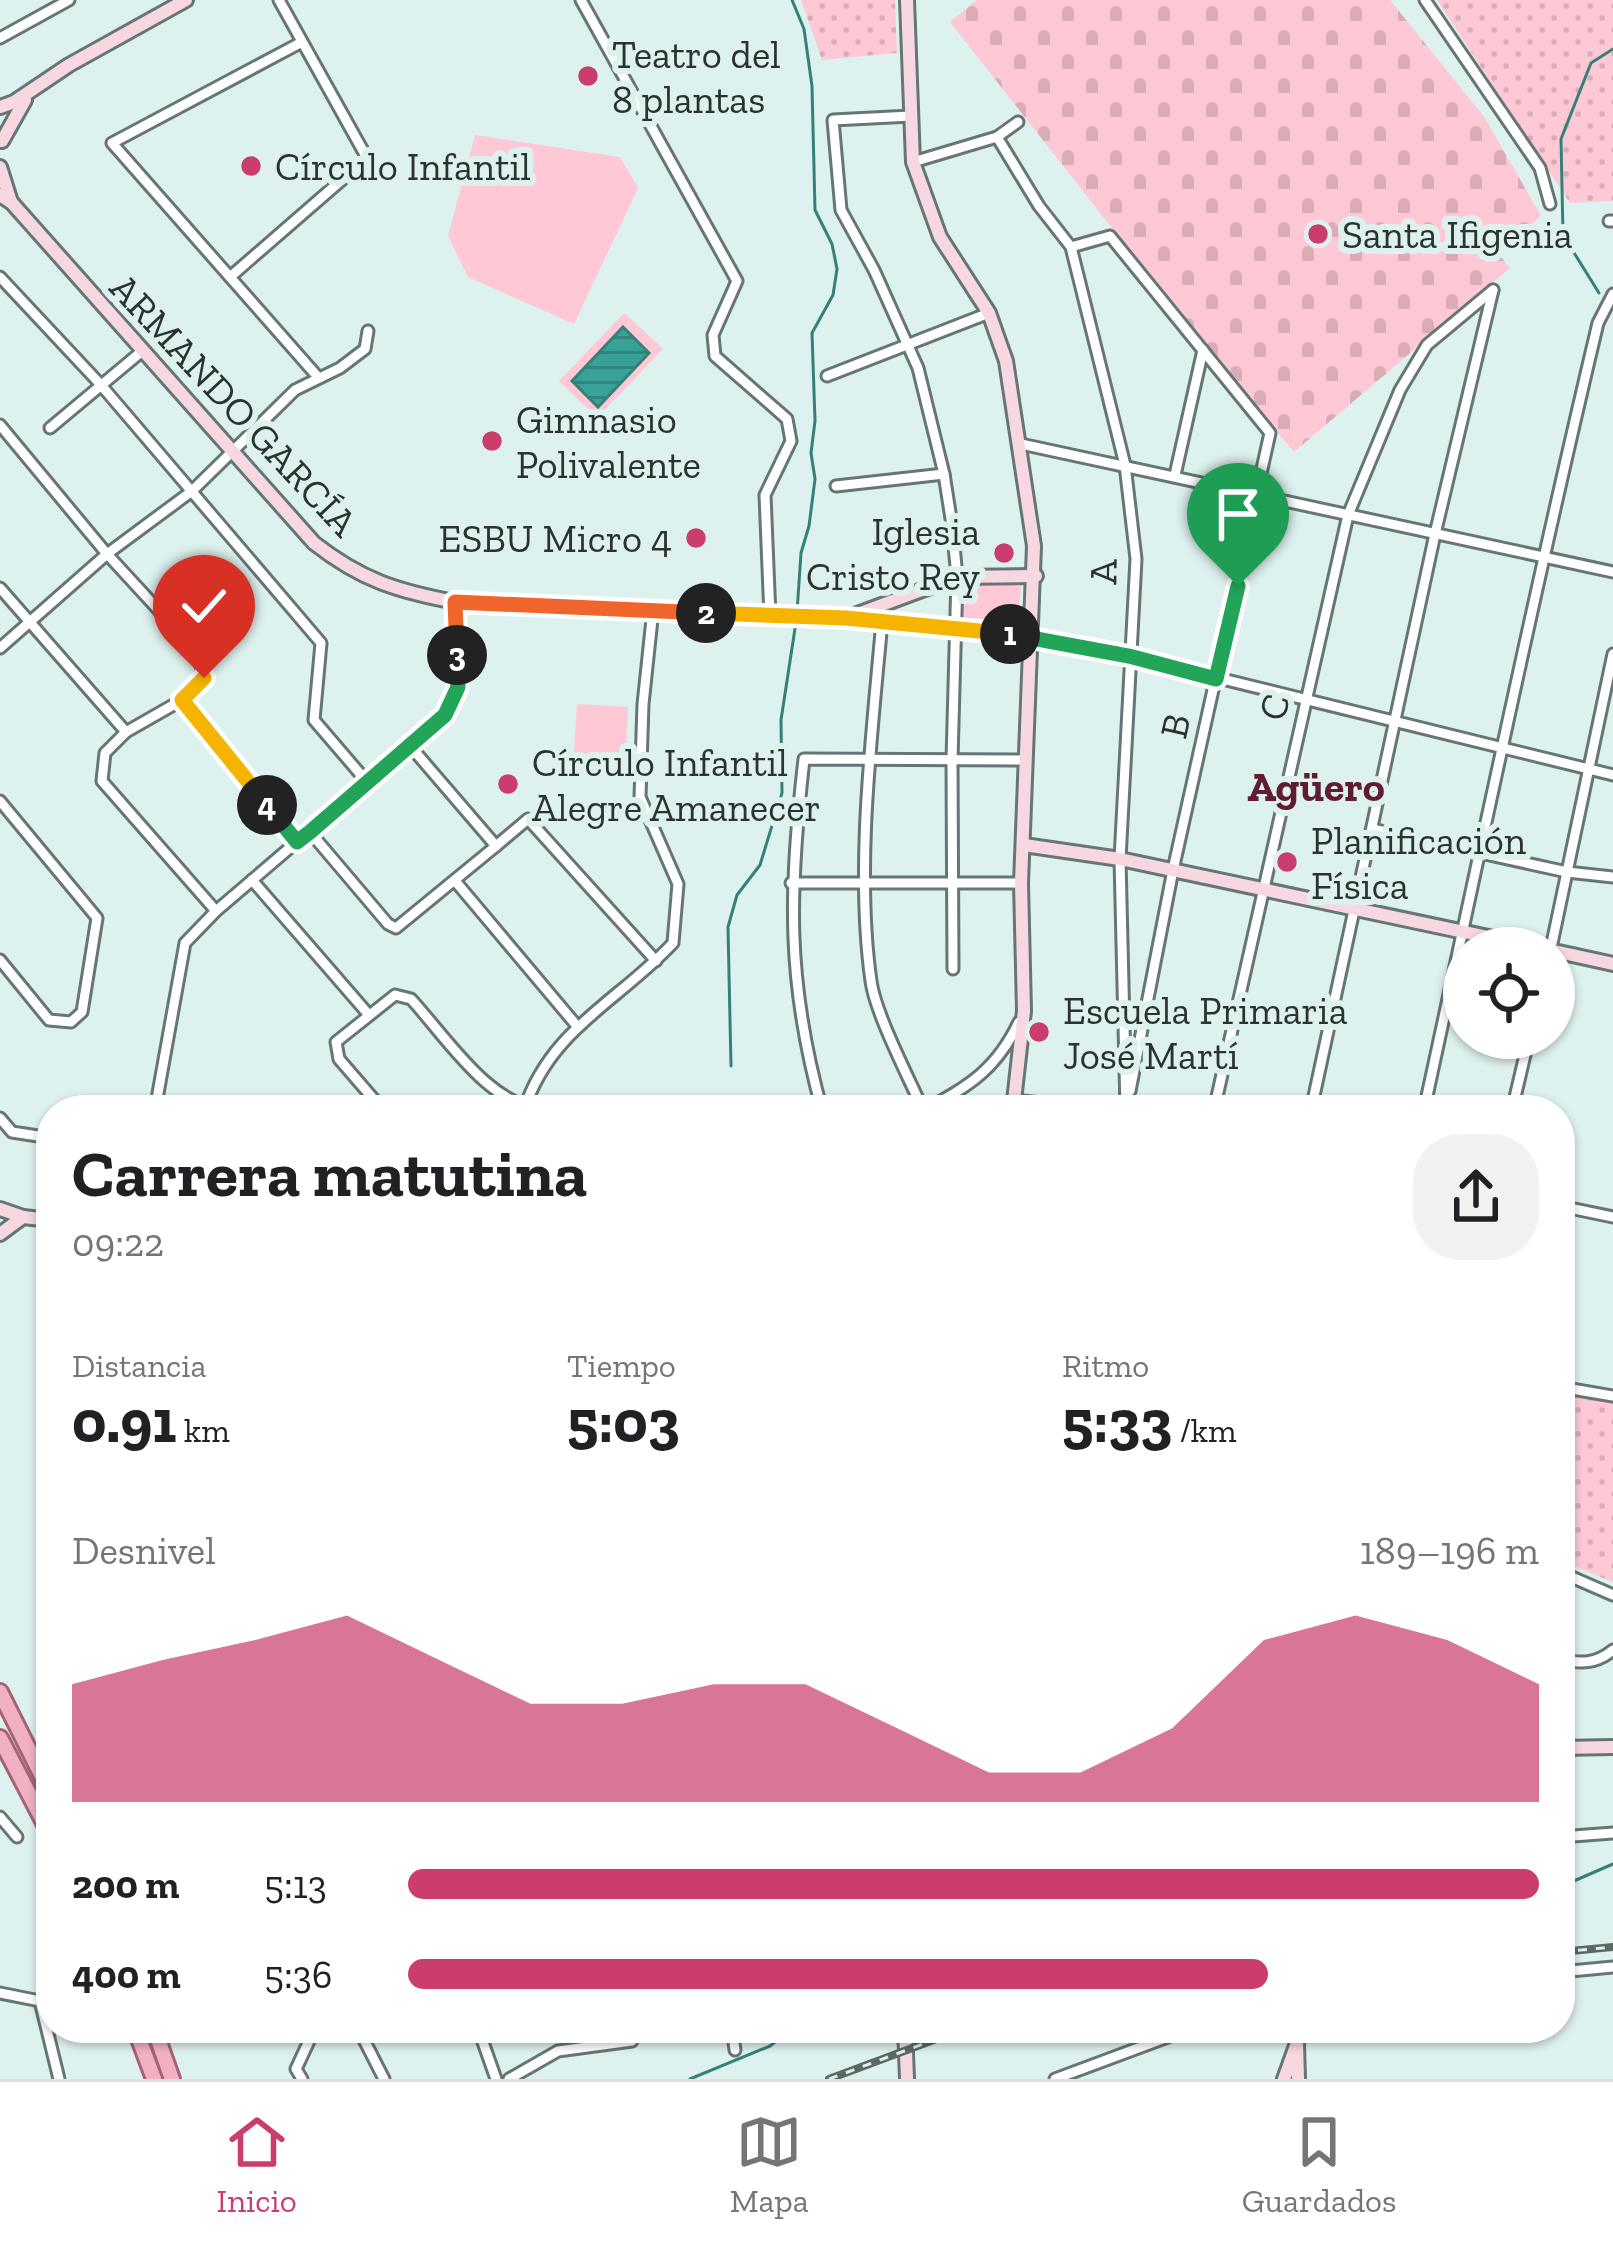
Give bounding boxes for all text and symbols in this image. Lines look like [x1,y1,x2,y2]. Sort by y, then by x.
place label: Teatro del 8 plantas [612,31,781,123]
marker: Teatro del 8 plantas [575,63,601,89]
place label: Círculo Infantil [275,143,531,190]
marker: Círculo Infantil [238,153,264,179]
place label: Santa Ifigenia [1342,211,1573,258]
marker: Santa Ifigenia [1305,221,1331,247]
street label: ARMANDO GARCÍA [100,264,368,546]
place label: Gimnasio Polivalente [516,396,701,488]
marker: Gimnasio Polivalente [479,428,505,454]
pin [1187,463,1289,586]
icon: arrive [1205,481,1271,547]
place label: Iglesia Cristo Rey [806,508,980,600]
place label: ESBU Micro 4 [438,515,672,562]
marker: ESBU Micro 4 [683,525,709,551]
marker: Iglesia Cristo Rey [991,540,1017,566]
pin [153,555,255,678]
street label: A [1079,558,1127,585]
icon: check [171,573,237,639]
pin: 2 [676,583,736,643]
text: 2 [697,593,715,632]
pin: 1 [980,604,1040,664]
text: 1 [1003,614,1017,653]
pin: 3 [427,625,487,685]
text: 3 [448,635,466,674]
street label: C [1248,689,1300,725]
street label: B [1149,709,1201,743]
place label: Círculo Infantil Alegre Amanecer [532,739,821,831]
district label: Agüero [1247,761,1385,812]
marker: Círculo Infantil Alegre Amanecer [495,771,521,797]
pin: 4 [237,775,297,835]
text: 4 [258,785,276,824]
place label: Planificación Física [1311,817,1526,909]
marker: Planificación Física [1274,849,1300,875]
map controls [1443,927,1575,1059]
button: locate [1443,927,1575,1059]
place label: Escuela Primaria José Martí [1063,987,1348,1079]
marker: Escuela Primaria José Martí [1026,1019,1052,1045]
text: Carrera matutina [72,1134,587,1213]
button: share [1413,1134,1539,1260]
text: 09:22 [72,1219,164,1266]
text: Distancia [72,1346,206,1385]
text: Tiempo [567,1346,676,1385]
text: Ritmo [1062,1346,1149,1385]
text: 0.91 [72,1385,177,1457]
text: 5:03 [567,1385,680,1457]
text: 5:33 [1062,1385,1172,1457]
text: km [177,1411,230,1450]
text: /km [1172,1411,1237,1450]
text: Desnivel [72,1527,216,1574]
text: 189–196 m [1360,1527,1539,1574]
text: 200 m [72,1861,179,1908]
text: 5:13 [264,1861,327,1908]
text: 400 m [72,1951,181,1998]
text: 5:36 [264,1951,332,1998]
tab: Inicio [217,2109,297,2220]
tab: Mapa [730,2109,809,2220]
tab: Guardados [1242,2109,1396,2220]

